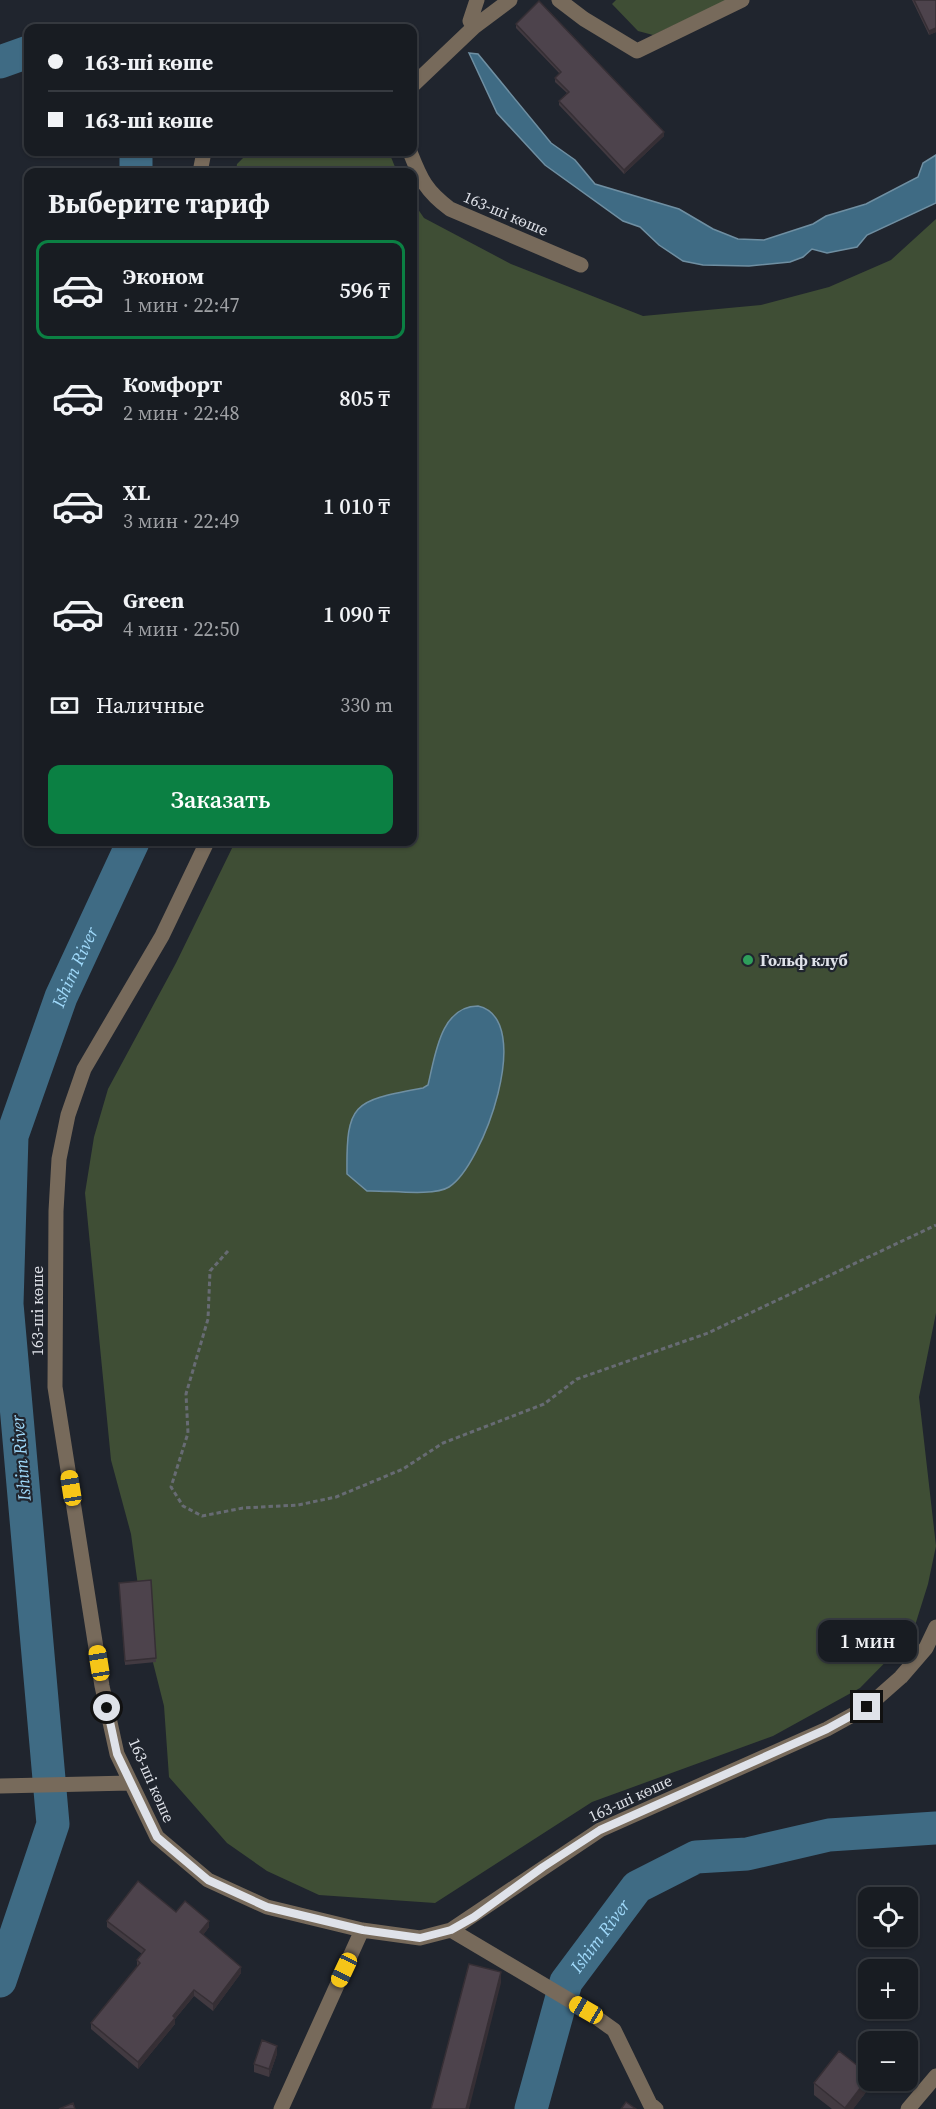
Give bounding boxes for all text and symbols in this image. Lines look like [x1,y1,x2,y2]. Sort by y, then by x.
text: 163-ші көше [84,47,213,77]
text: 163-ші көше [84,105,213,135]
text: Выберите тариф [48,185,270,222]
street label: 163-ші көше [460,185,552,241]
text: Эконом [123,261,204,291]
icon: car [51,263,105,317]
text: 596 ₸ [339,275,390,305]
text: 1 мин · 22:47 [123,291,239,319]
text: Комфорт [123,369,222,399]
icon: car [51,371,105,425]
text: 805 ₸ [339,383,390,413]
text: 2 мин · 22:48 [123,399,239,427]
text: XL [123,477,150,507]
icon: car [51,479,105,533]
text: 1 010 ₸ [323,491,390,521]
text: 3 мин · 22:49 [123,507,239,535]
text: Green [123,585,184,615]
icon: car [51,587,105,641]
text: 1 090 ₸ [323,599,390,629]
text: 4 мин · 22:50 [123,615,239,643]
icon: cash [48,689,81,722]
text: Наличные [96,690,205,720]
text: 330 m [340,691,393,719]
button: Заказать [48,765,393,834]
water label: Ishim River [45,922,104,1012]
place label: Гольф клуб [760,949,848,971]
marker: Гольф клуб [741,953,755,967]
street label: 163-ші көше [26,1266,48,1356]
water label: Ishim River [4,1413,37,1503]
car [59,1469,83,1507]
callout: 1 мин [818,1620,916,1662]
text: 1 мин [840,1627,895,1655]
car [87,1644,111,1682]
route end [853,1693,880,1720]
route start [93,1694,120,1721]
street label: 163-ші көше [124,1734,180,1826]
street label: 163-ші көше [584,1769,676,1827]
map controls [858,1887,918,2091]
button: locate [858,1887,918,1947]
water label: Ishim River [563,1893,636,1979]
car [328,1950,360,1990]
button: + [858,1959,918,2019]
car [566,1993,606,2027]
button: − [858,2031,918,2091]

